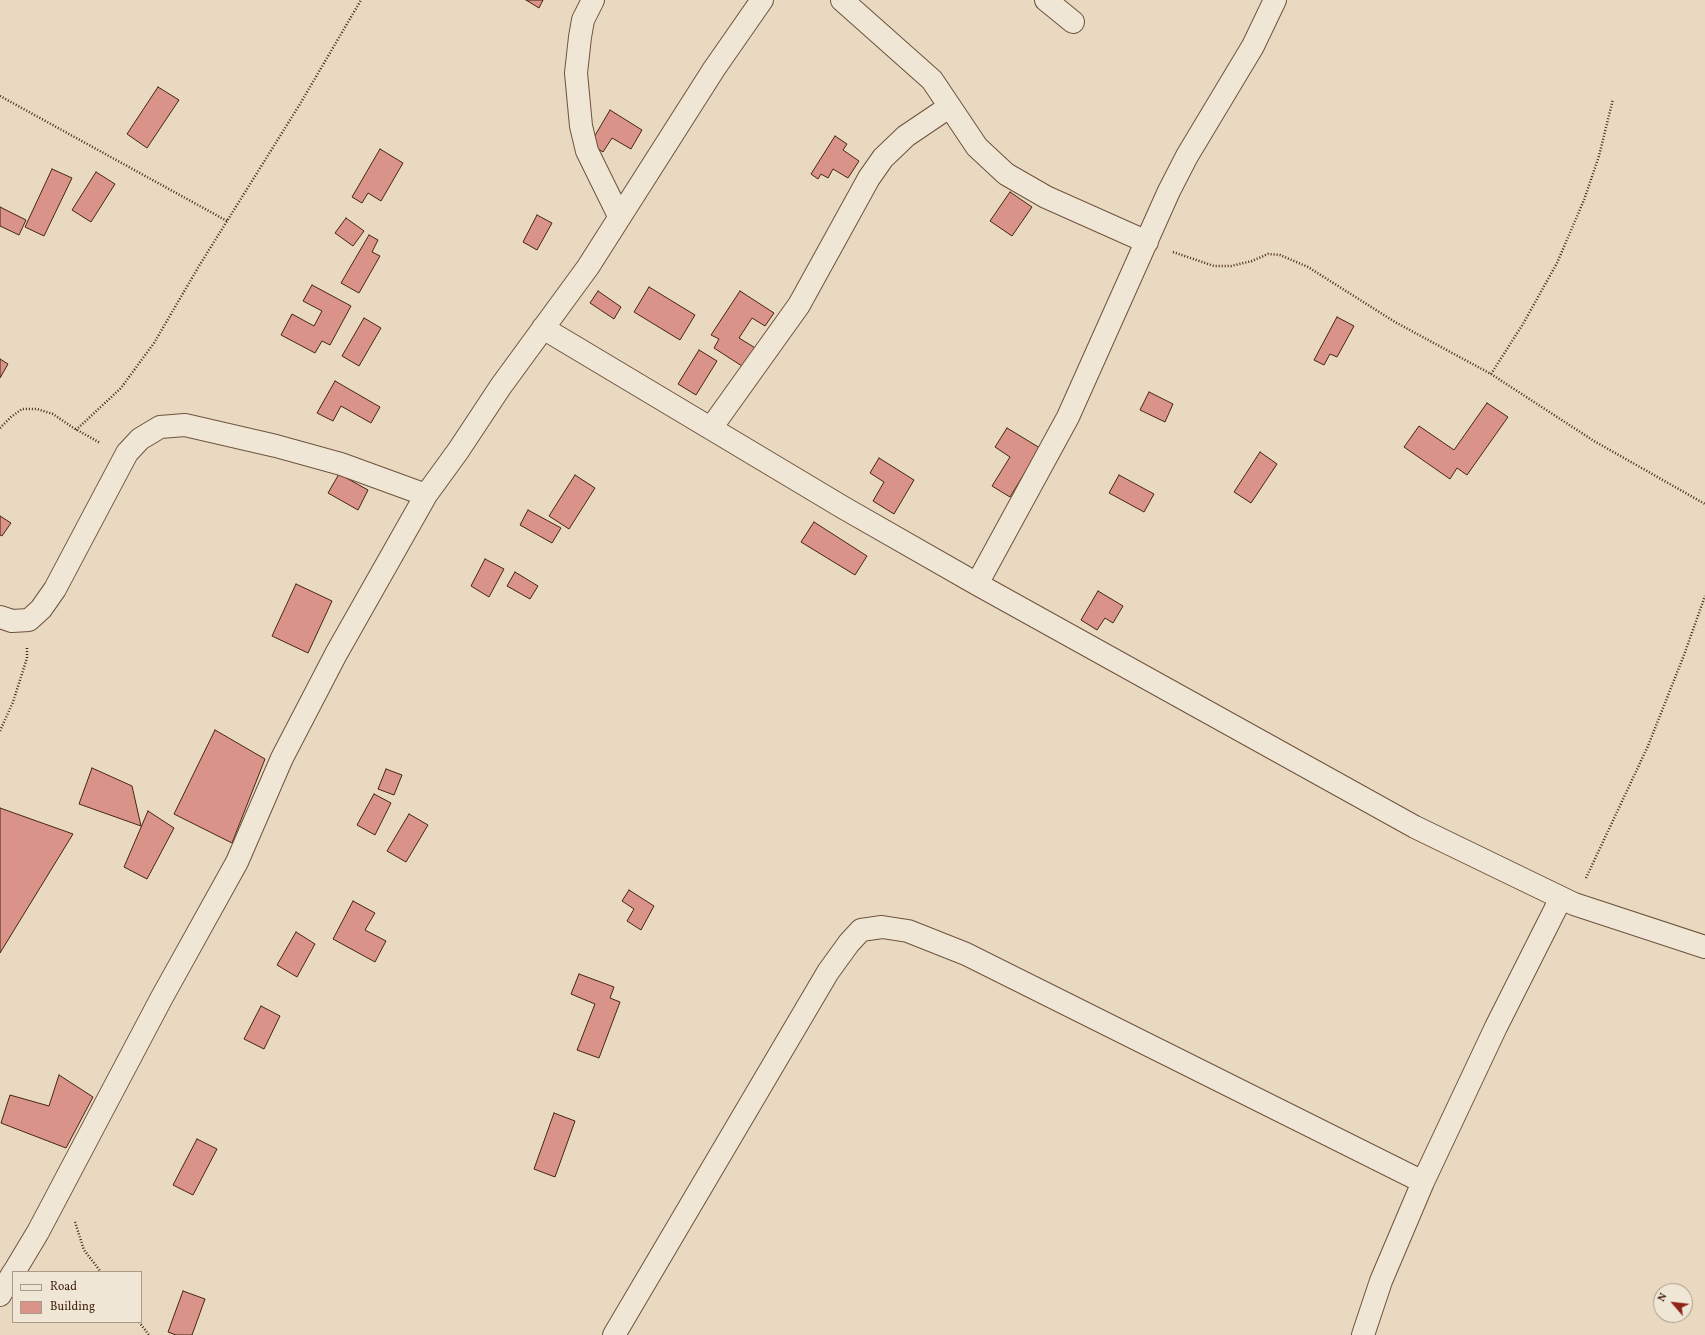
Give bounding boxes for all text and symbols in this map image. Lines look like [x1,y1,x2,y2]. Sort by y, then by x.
legend [12,1271,142,1323]
text: Road [50,1279,77,1295]
north arrow [1653,1283,1693,1323]
text: N [1654,1291,1671,1305]
text: Building [50,1299,95,1315]

